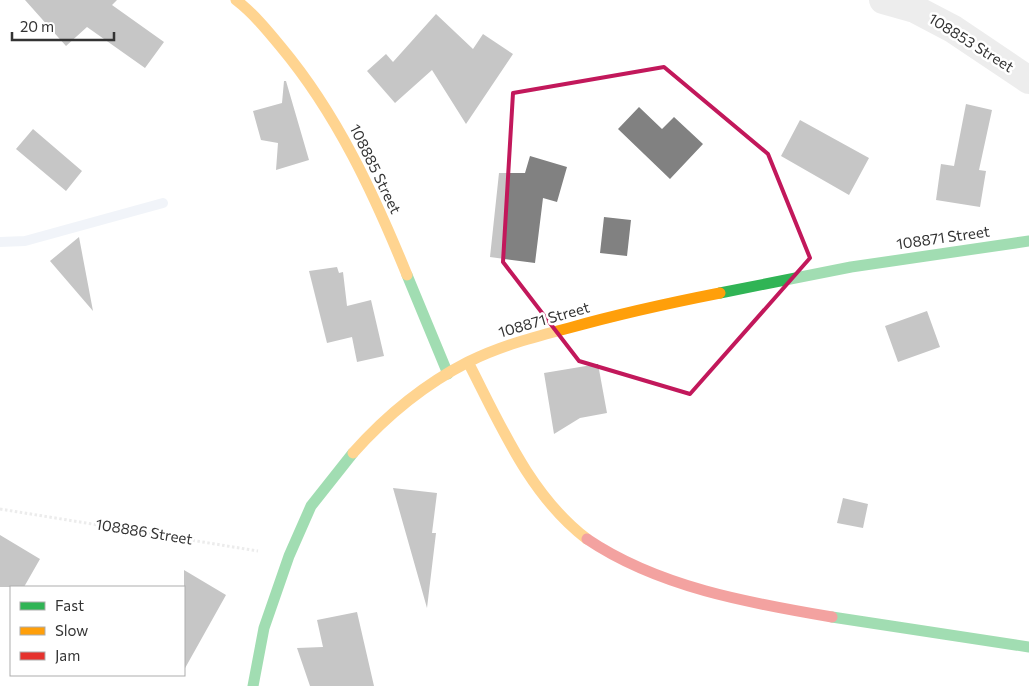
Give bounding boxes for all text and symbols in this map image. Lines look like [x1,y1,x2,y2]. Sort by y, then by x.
street label: 108853 Street [926,9,1017,75]
scale bar [12,10,115,42]
text: 20 m [20,17,54,35]
street label: 108885 Street [346,121,405,216]
street label: 108871 Street [895,222,991,252]
street label: 108871 Street [496,297,591,341]
street label: 108886 Street [94,514,194,548]
legend [10,586,185,676]
text: Fast [55,596,84,614]
text: Slow [55,621,88,639]
text: Jam [55,646,80,664]

